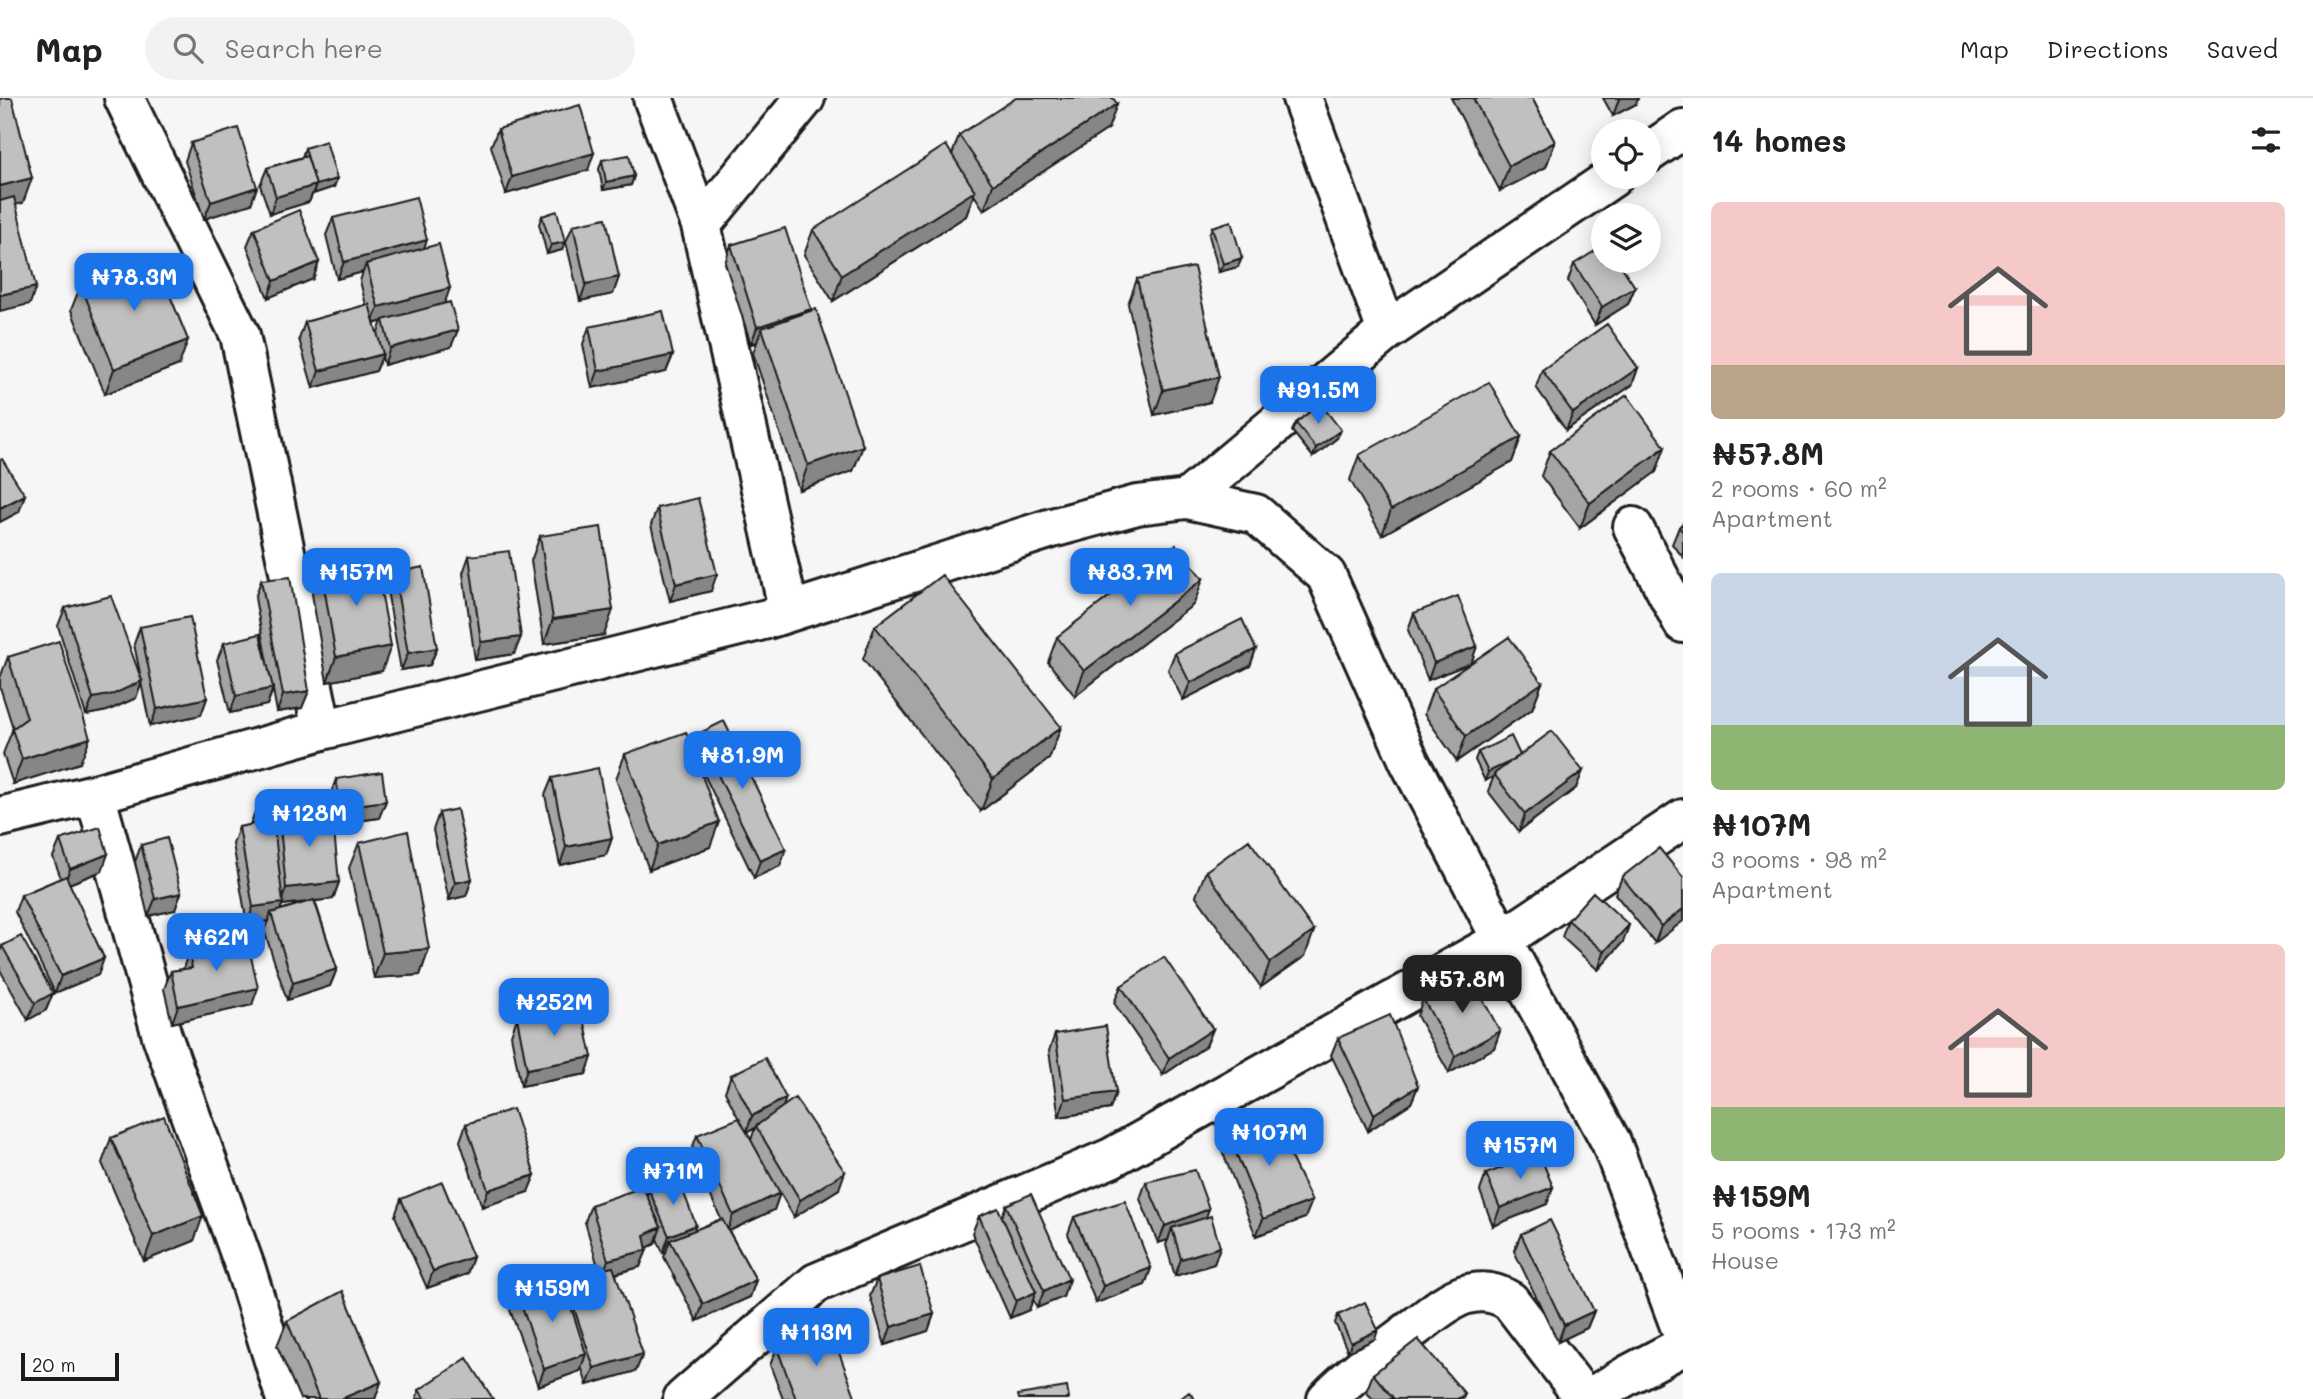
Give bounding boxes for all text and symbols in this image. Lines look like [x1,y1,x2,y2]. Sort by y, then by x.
search box [145,17,635,80]
text: Map [35,27,103,70]
icon: search [169,29,207,67]
text: Search here [225,31,383,65]
text: Map [1960,33,2009,64]
text: Directions [2047,33,2169,64]
text: Saved [2207,33,2278,64]
map controls [1591,119,1661,273]
button: locate [1591,119,1661,189]
text: 14 homes [1711,120,1847,160]
icon: filters [2247,121,2285,159]
button: layers [1591,203,1661,273]
icon: home [1935,248,2061,374]
pin: ₦78.3M [77,254,191,313]
text: ₦78.3M [90,261,178,291]
pin: ₦91.5M [1261,366,1375,426]
text: ₦91.5M [1276,374,1360,404]
text: ₦57.8M [1711,433,1824,473]
text: 2 rooms · 60 m² [1711,473,1887,503]
text: Apartment [1711,503,1833,533]
pin: ₦157M [307,548,405,608]
pin: ₦83.7M [1073,548,1187,608]
text: ₦157M [318,556,394,586]
text: ₦83.7M [1086,556,1174,586]
icon: home [1935,619,2061,745]
pin: ₦81.9M [685,732,799,791]
text: ₦81.9M [700,739,784,769]
pin: ₦128M [260,790,358,849]
text: ₦128M [271,797,347,827]
text: ₦107M [1711,804,1812,844]
text: 3 rooms · 98 m² [1711,844,1887,874]
text: Apartment [1711,874,1833,904]
pin: ₦62M [175,914,257,973]
text: ₦62M [183,921,249,951]
pin: ₦57.8M [1405,956,1519,1015]
text: ₦57.8M [1419,963,1505,993]
pin: ₦252M [505,978,603,1038]
text: ₦252M [515,986,593,1016]
icon: home [1935,990,2061,1116]
pin: ₦107M [1220,1108,1318,1168]
text: ₦107M [1230,1116,1308,1146]
pin: ₦157M [1471,1122,1569,1181]
text: ₦157M [1482,1129,1558,1159]
pin: ₦71M [632,1148,714,1207]
text: ₦71M [642,1155,704,1185]
text: ₦159M [1711,1175,1811,1215]
text: 5 rooms · 173 m² [1711,1215,1896,1245]
text: House [1711,1245,1779,1275]
pin: ₦159M [503,1264,601,1324]
text: ₦159M [514,1272,590,1302]
pin: ₦113M [767,1308,865,1368]
text: ₦113M [779,1316,853,1346]
scale bar [21,1350,119,1382]
text: 20 m [32,1352,76,1377]

